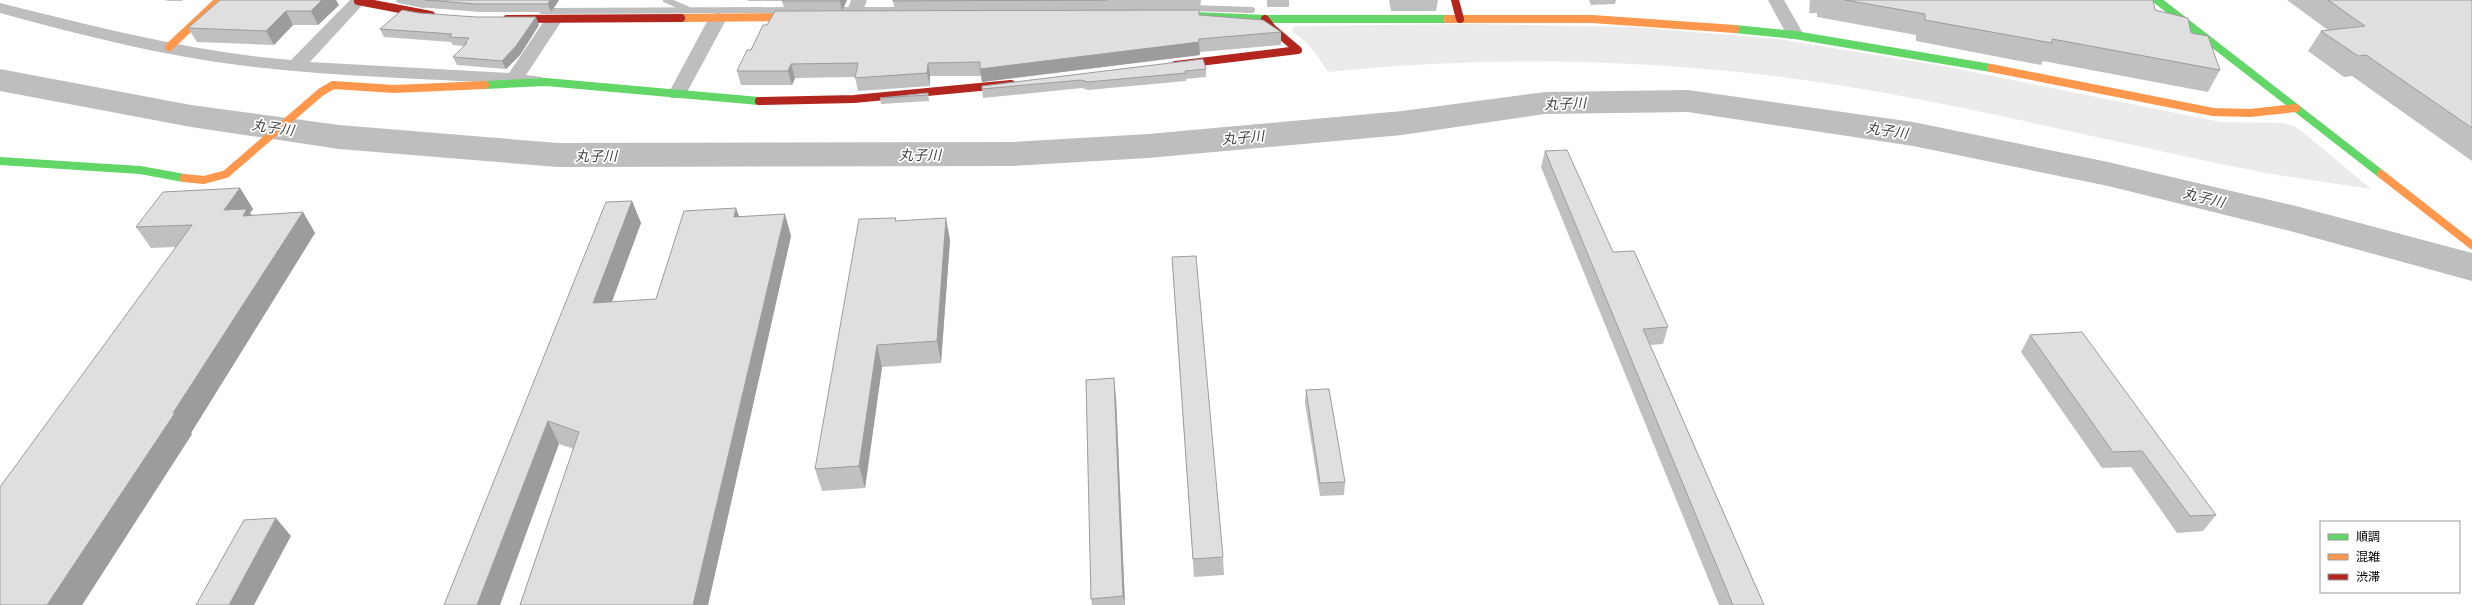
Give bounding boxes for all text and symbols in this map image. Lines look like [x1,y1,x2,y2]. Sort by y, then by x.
water label: 丸子川 [1544,93,1588,113]
water label: 丸子川 [251,115,297,140]
water label: 丸子川 [1865,118,1911,143]
water label: 丸子川 [1221,126,1267,148]
water label: 丸子川 [899,145,943,164]
water label: 丸子川 [575,146,619,165]
water label: 丸子川 [2181,183,2229,212]
legend [2320,521,2460,593]
text: 順調 [2356,528,2380,545]
text: 混雑 [2356,548,2380,565]
text: 渋滞 [2356,568,2380,585]

